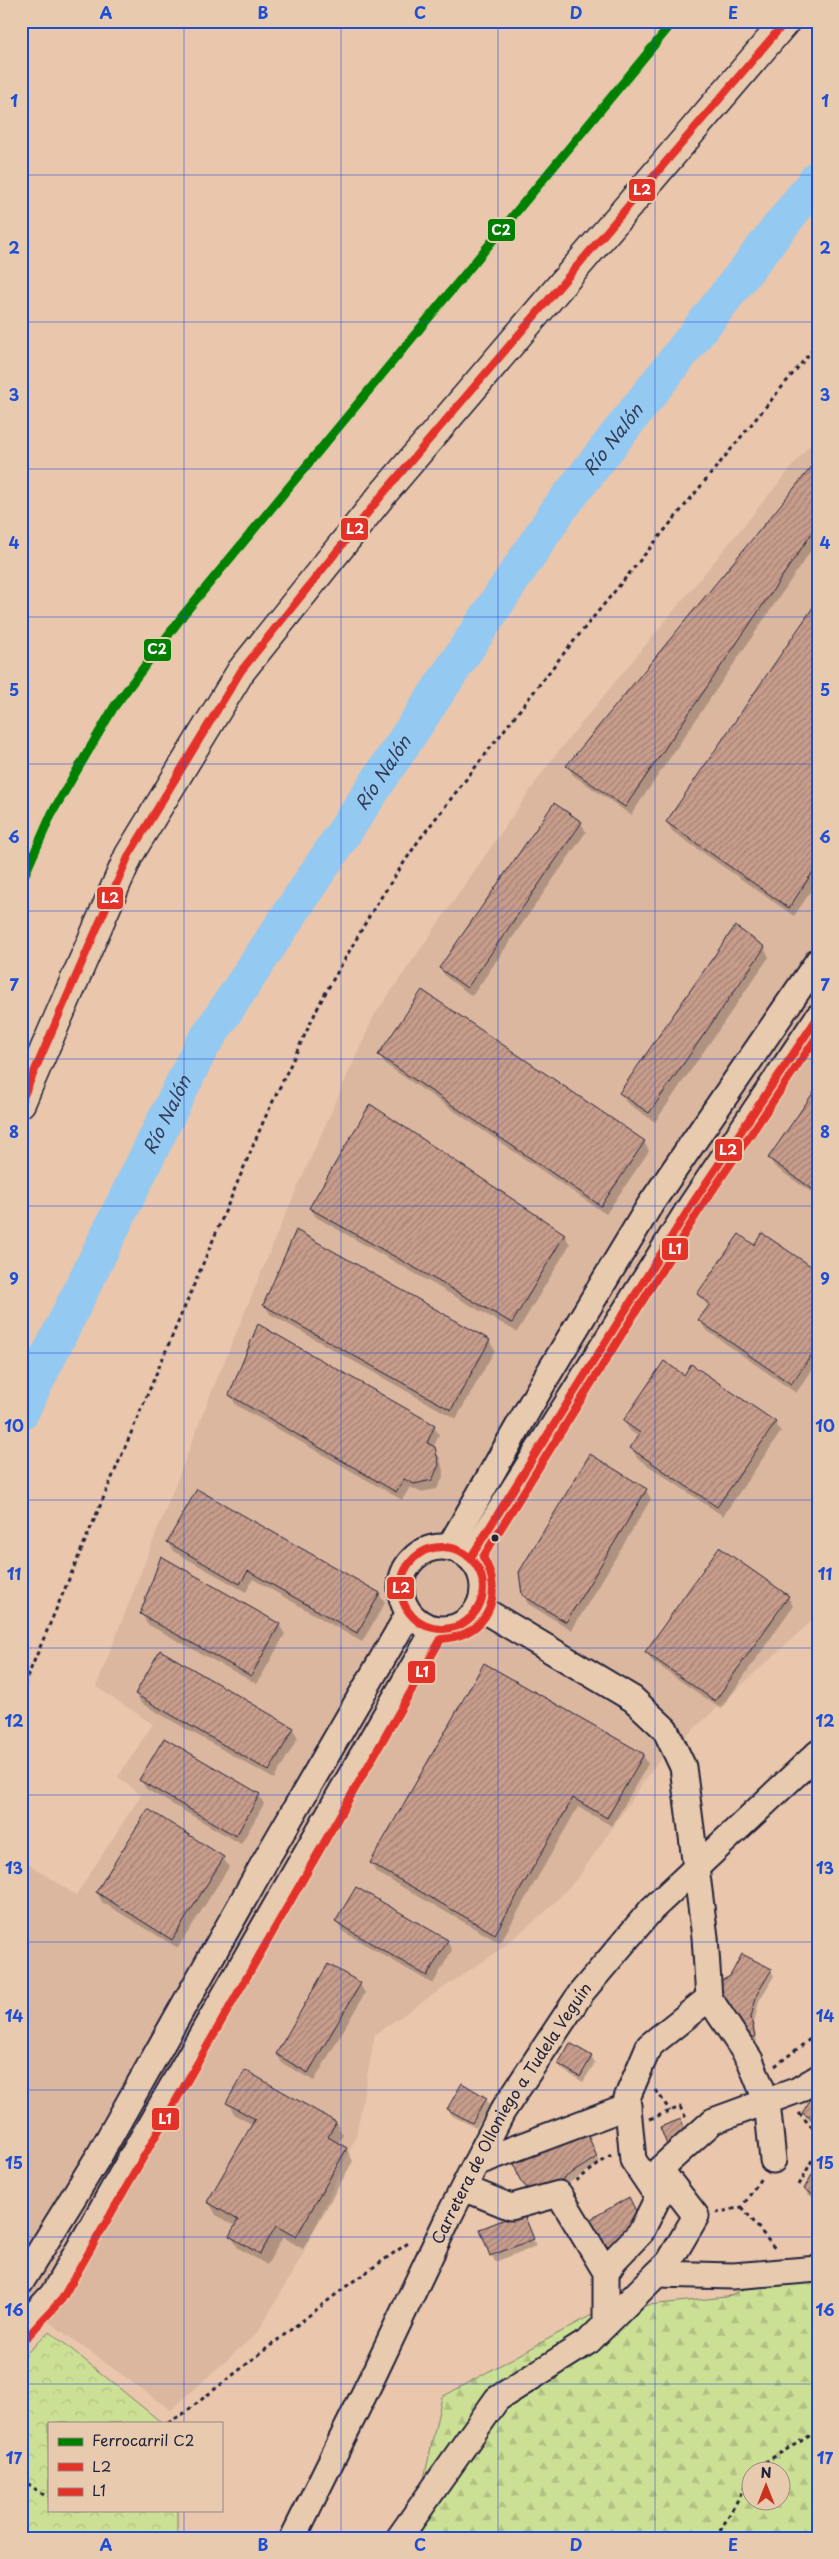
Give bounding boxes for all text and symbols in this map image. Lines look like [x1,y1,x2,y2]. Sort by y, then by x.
text: A [100,0,113,24]
text: B [258,0,269,24]
text: C [414,0,426,24]
text: D [570,0,582,24]
text: E [728,0,738,24]
text: 1 [10,88,18,112]
text: 1 [821,88,829,112]
line badge: L2 [628,178,656,202]
text: L2 [633,179,651,200]
line badge: C2 [487,218,516,242]
text: C2 [491,219,511,240]
text: 2 [8,235,20,259]
text: 2 [819,235,831,259]
text: 3 [9,382,19,406]
text: 3 [820,382,830,406]
water label: Río Nalón [575,397,649,481]
line badge: L2 [340,517,369,541]
text: L2 [346,518,364,539]
text: 4 [9,530,20,554]
text: 4 [820,530,831,554]
line badge: C2 [143,638,172,662]
text: C2 [147,638,167,659]
text: 5 [9,677,19,701]
text: 5 [820,677,830,701]
water label: Río Nalón [347,729,417,815]
text: 6 [8,824,20,848]
text: 6 [819,824,831,848]
line badge: L2 [96,886,124,910]
text: L2 [101,887,119,908]
text: 7 [9,972,19,996]
text: 7 [820,972,830,996]
water label: Río Nalón [135,1070,197,1158]
text: 8 [9,1119,19,1143]
text: 8 [820,1119,830,1143]
line badge: L2 [714,1138,743,1162]
text: L2 [719,1139,737,1160]
line badge: L1 [661,1237,689,1261]
text: L1 [668,1238,682,1259]
text: 9 [9,1266,19,1290]
text: 9 [820,1266,830,1290]
text: 10 [4,1413,24,1437]
text: 10 [815,1413,835,1437]
unlabelled marker [490,1533,500,1543]
text: 11 [7,1561,21,1585]
text: 11 [818,1561,832,1585]
line badge: L2 [386,1576,415,1600]
text: L2 [392,1577,410,1598]
line badge: L1 [407,1660,436,1684]
text: L1 [415,1661,429,1682]
text: 12 [5,1708,23,1732]
text: 12 [816,1708,834,1732]
text: 13 [5,1855,23,1879]
text: 13 [816,1855,834,1879]
street label: Carretera de Olloniego a Tudela Veguín [424,1976,596,2248]
text: 14 [5,2003,23,2027]
text: 14 [816,2003,834,2027]
line badge: L1 [151,2107,180,2131]
text: L1 [158,2108,172,2129]
text: 15 [5,2150,23,2174]
text: 15 [816,2150,834,2174]
text: 16 [5,2297,23,2321]
text: 16 [816,2297,834,2321]
legend [48,2422,222,2512]
text: Ferrocarril C2 [92,2428,194,2451]
text: 17 [6,2445,23,2469]
text: 17 [817,2445,834,2469]
text: L2 [92,2454,111,2477]
north arrow [742,2462,792,2512]
text: N [760,2462,772,2483]
text: L1 [92,2478,106,2501]
text: A [100,2532,113,2556]
text: B [258,2532,269,2556]
text: C [414,2532,426,2556]
text: D [570,2532,582,2556]
text: E [728,2532,738,2556]

